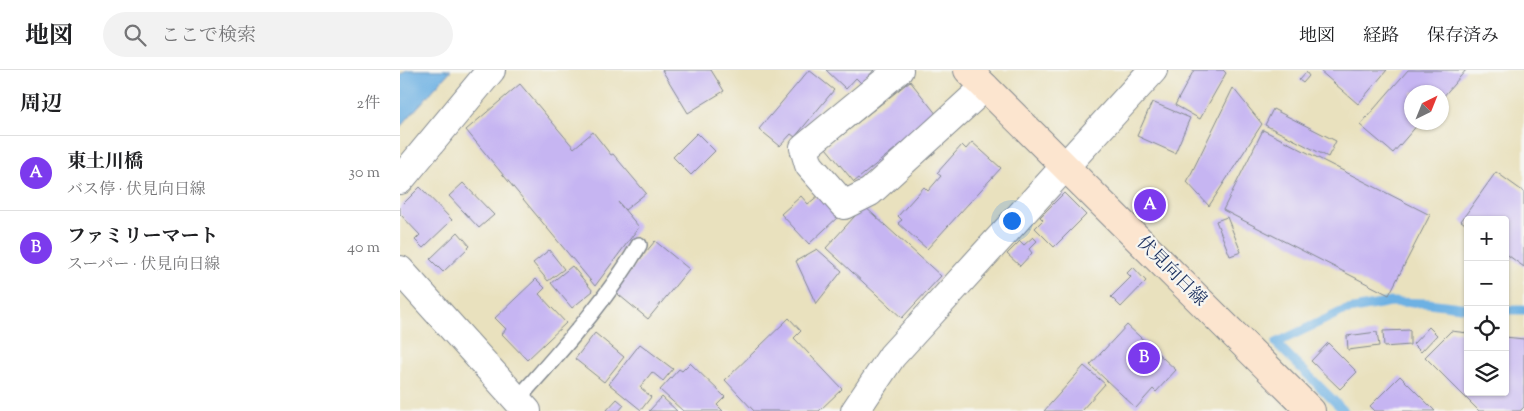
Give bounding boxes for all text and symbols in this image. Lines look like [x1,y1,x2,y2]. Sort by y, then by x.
search box [103,12,453,57]
text: 地図 [25,20,73,54]
icon: search [121,21,149,49]
text: ここで検索 [161,23,256,50]
text: 地図 [1299,24,1335,50]
text: 経路 [1363,24,1399,50]
text: 保存済み [1427,24,1499,50]
north arrow [1404,85,1449,130]
text: 周辺 [20,90,62,120]
text: 2件 [357,93,380,116]
text: 東土川橋 [67,149,143,176]
text: A [30,162,43,185]
text: 30 m [349,162,380,185]
text: バス停 · 伏見向日線 [67,179,206,202]
pin: A [1134,186,1166,224]
your location [999,208,1025,234]
map controls [1464,216,1509,396]
button: + [1464,216,1509,261]
text: ファミリーマート [67,224,219,251]
street label: 伏見向日線 [1130,231,1212,313]
text: B [31,237,41,260]
text: 40 m [347,237,380,260]
text: スーパー · 伏見向日線 [67,254,220,277]
button: − [1464,261,1509,306]
button: locate [1464,306,1509,351]
pin: B [1128,339,1160,377]
button: layers [1464,351,1509,396]

